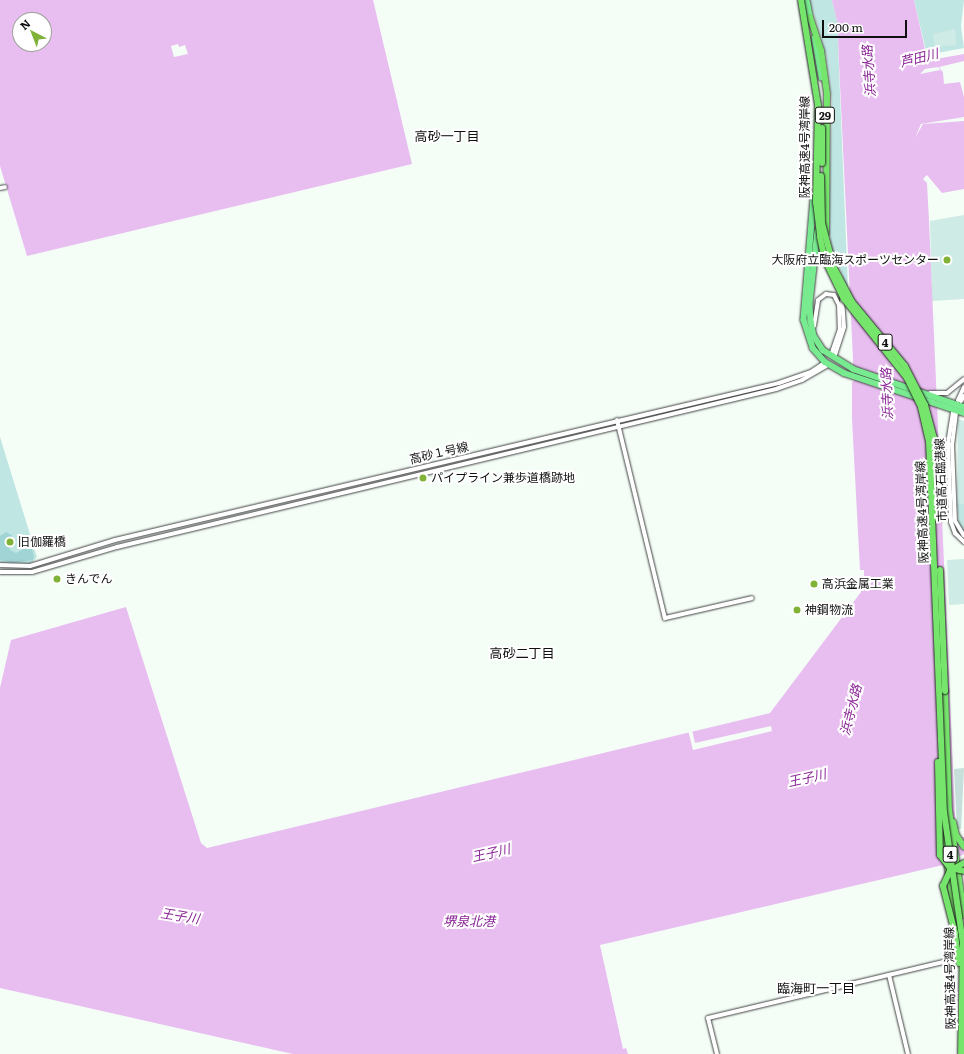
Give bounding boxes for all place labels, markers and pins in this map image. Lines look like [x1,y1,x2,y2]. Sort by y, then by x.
place label: 大阪府立臨海スポーツセンター [771,253,939,267]
marker: 大阪府立臨海スポーツセンター [942,255,952,265]
place label: パイプライン兼歩道橋跡地 [431,471,575,485]
marker: パイプライン兼歩道橋跡地 [418,473,428,483]
place label: 旧伽羅橋 [18,535,66,549]
marker: 旧伽羅橋 [5,537,15,547]
place label: きんでん [65,572,113,586]
marker: きんでん [52,574,62,584]
place label: 高浜金属工業 [822,577,894,591]
marker: 高浜金属工業 [809,579,819,589]
place label: 神鋼物流 [805,603,853,617]
marker: 神鋼物流 [792,605,802,615]

